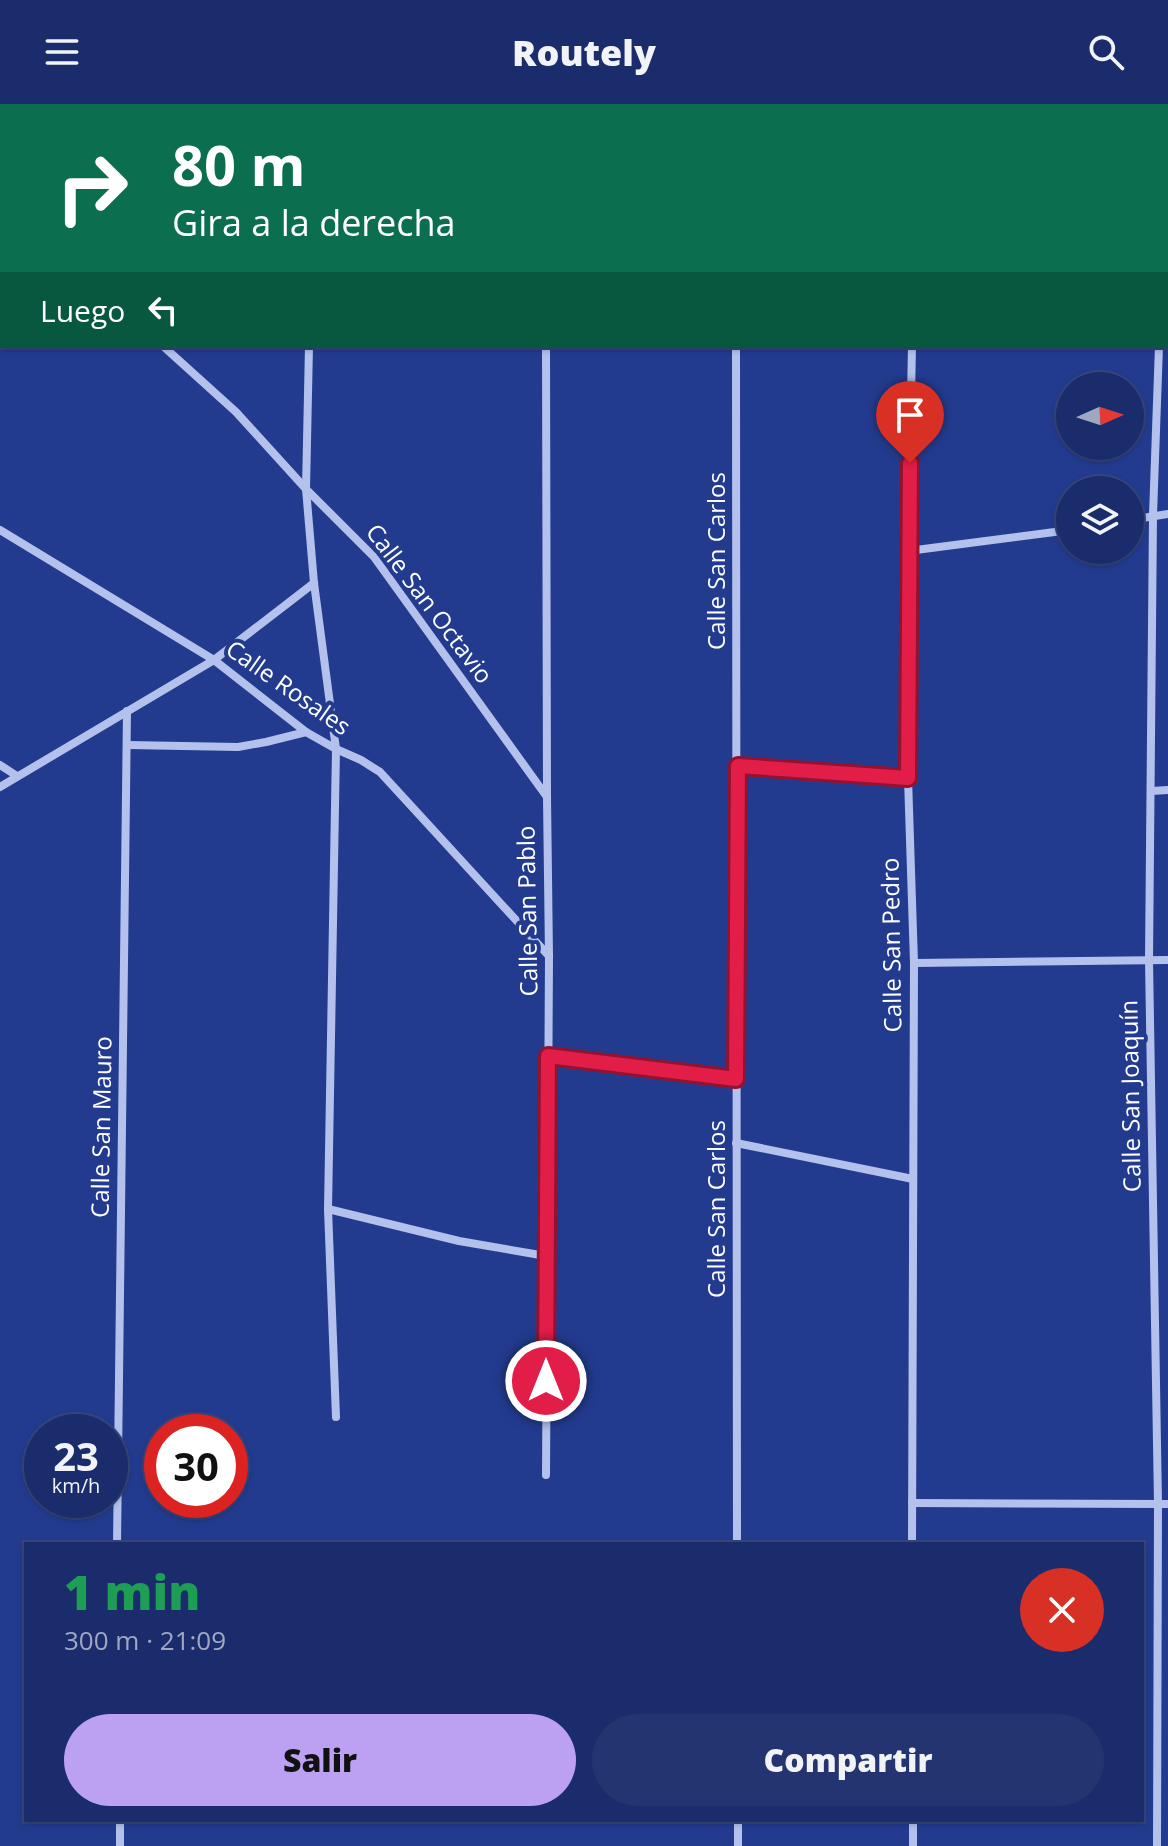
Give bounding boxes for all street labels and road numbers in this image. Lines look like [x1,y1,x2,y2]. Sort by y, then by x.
street label: Calle San Carlos [699,472,732,650]
street label: Calle San Octavio [359,516,501,690]
street label: Calle Rosales [220,632,358,742]
street label: Calle San Pablo [509,825,544,997]
street label: Calle San Pedro [872,857,909,1033]
street label: Calle San Joaquín [1111,1000,1148,1192]
street label: Calle San Mauro [82,1036,119,1218]
street label: Calle San Carlos [699,1120,732,1298]

